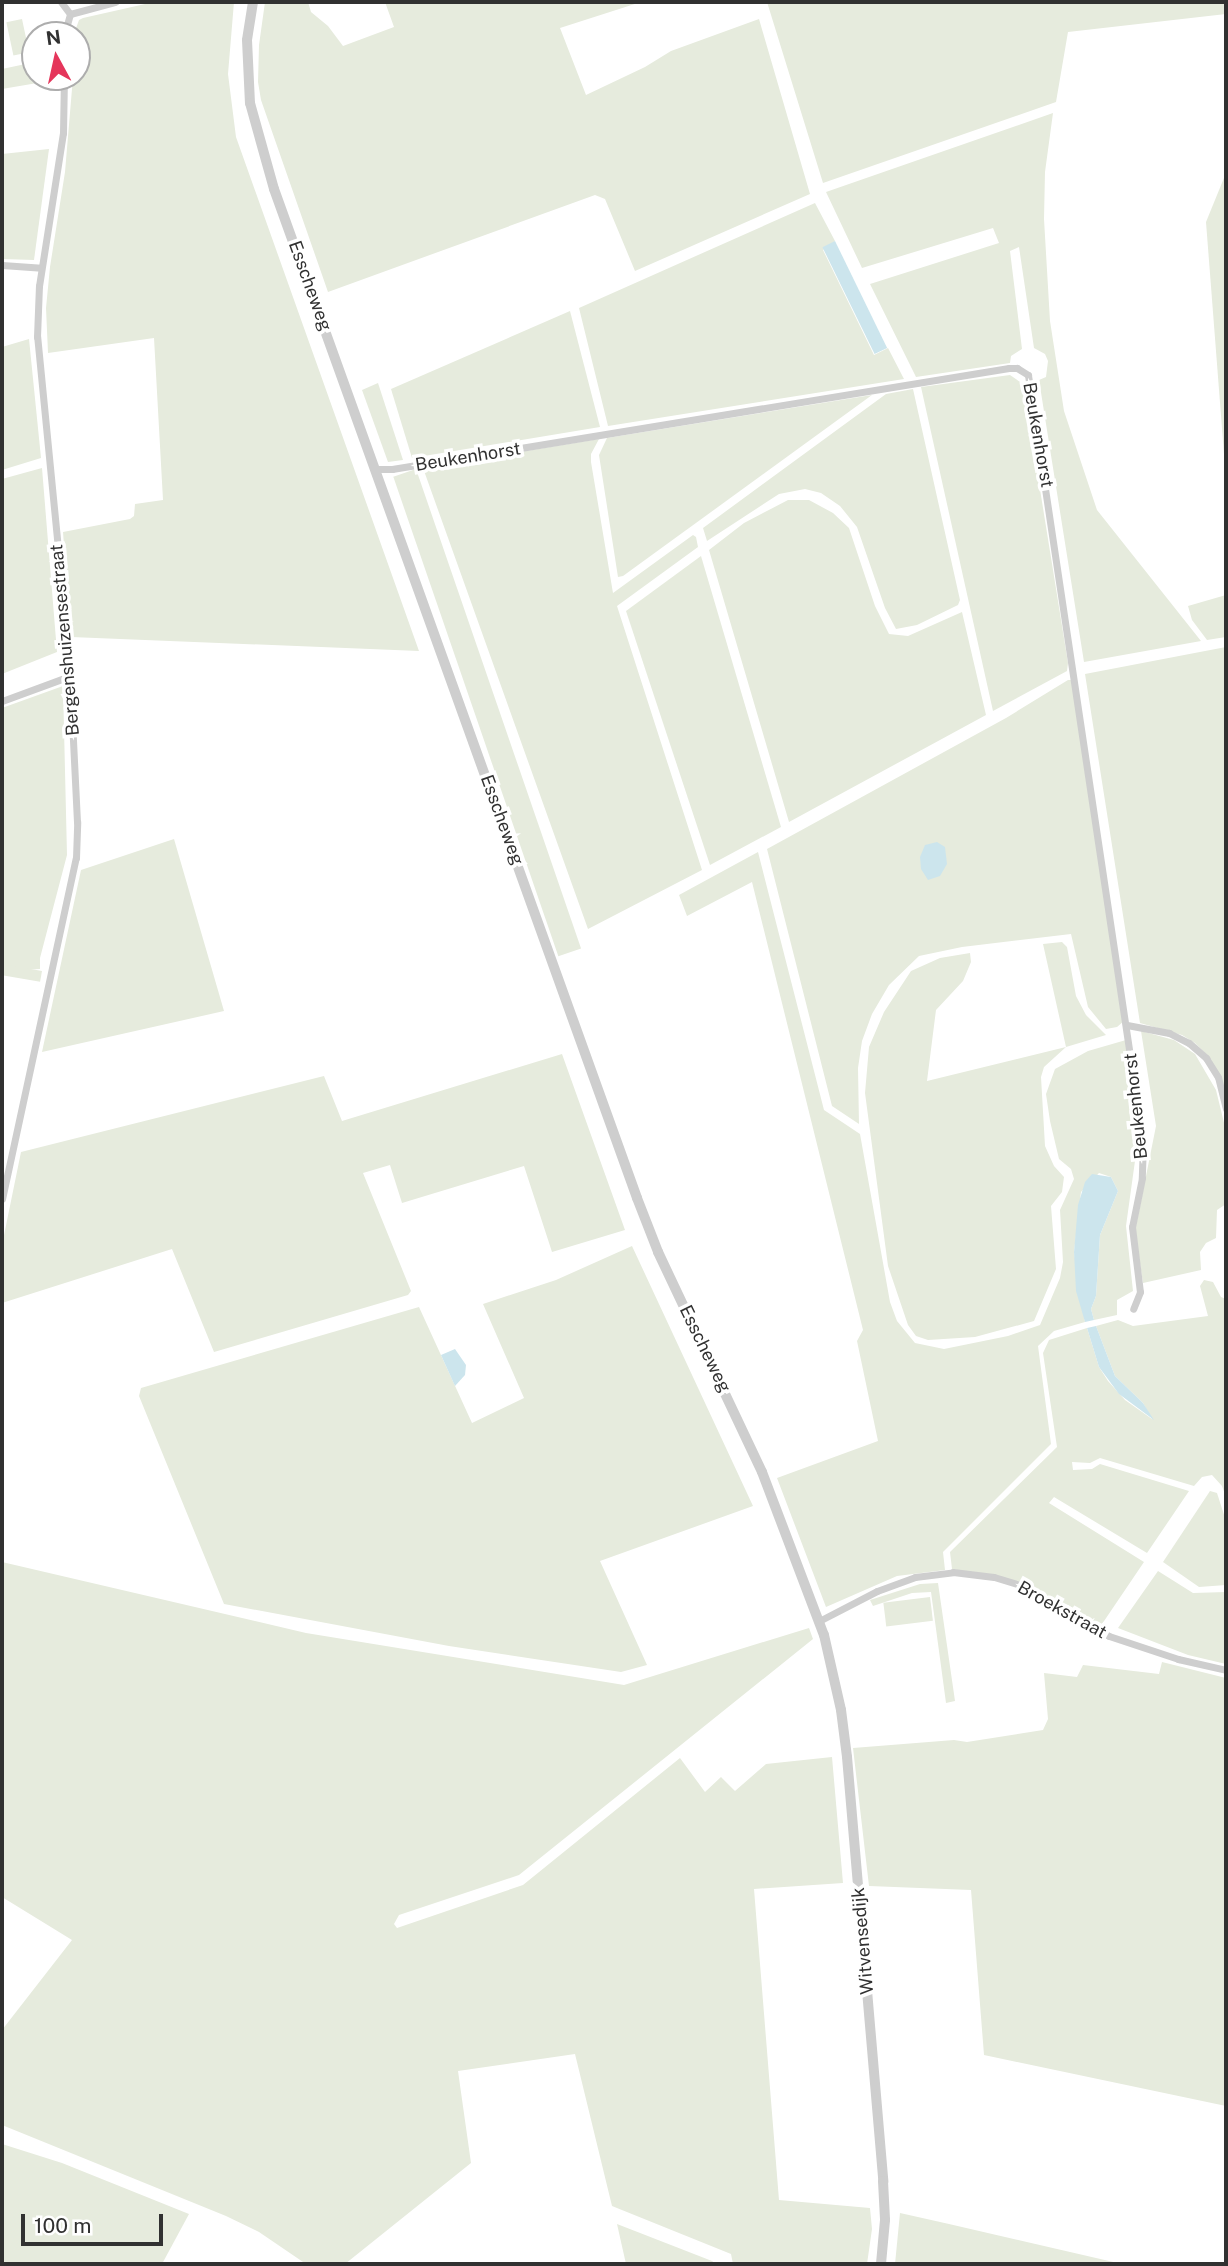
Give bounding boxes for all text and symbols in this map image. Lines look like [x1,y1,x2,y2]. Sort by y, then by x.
north arrow [21,21,91,91]
text: N [44,25,62,49]
street label: Esscheweg [284,238,336,334]
street label: Beukenhorst [1018,381,1058,489]
street label: Beukenhorst [414,438,522,476]
street label: Bergenshuizensestraat [46,543,84,737]
street label: Esscheweg [476,772,528,868]
street label: Beukenhorst [1120,1052,1152,1160]
street label: Esscheweg [675,1302,735,1396]
street label: Broekstraat [1014,1577,1110,1643]
street label: Witvensedijk [848,1886,878,1996]
scale bar [24,2200,166,2244]
text: 100 m [34,2213,91,2238]

